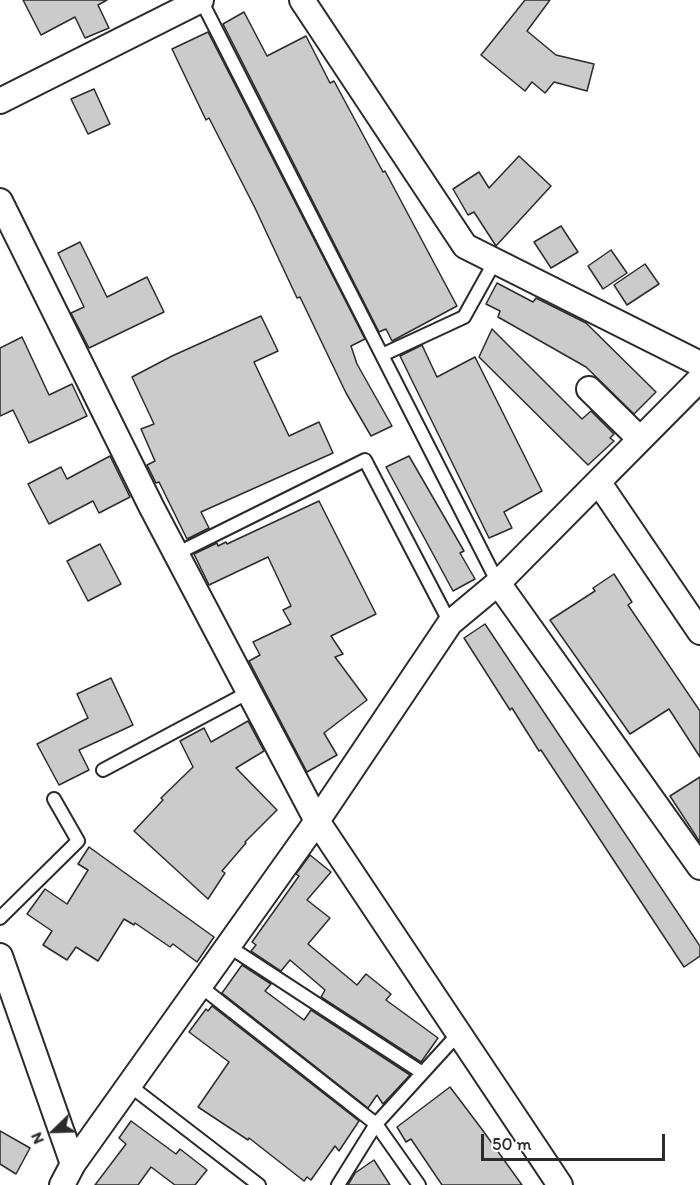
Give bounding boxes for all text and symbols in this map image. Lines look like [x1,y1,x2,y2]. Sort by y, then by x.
north arrow [24,1101,84,1161]
scale bar [484,1122,668,1160]
text: N [26,1130,48,1147]
text: 50 m [492,1133,532,1155]

